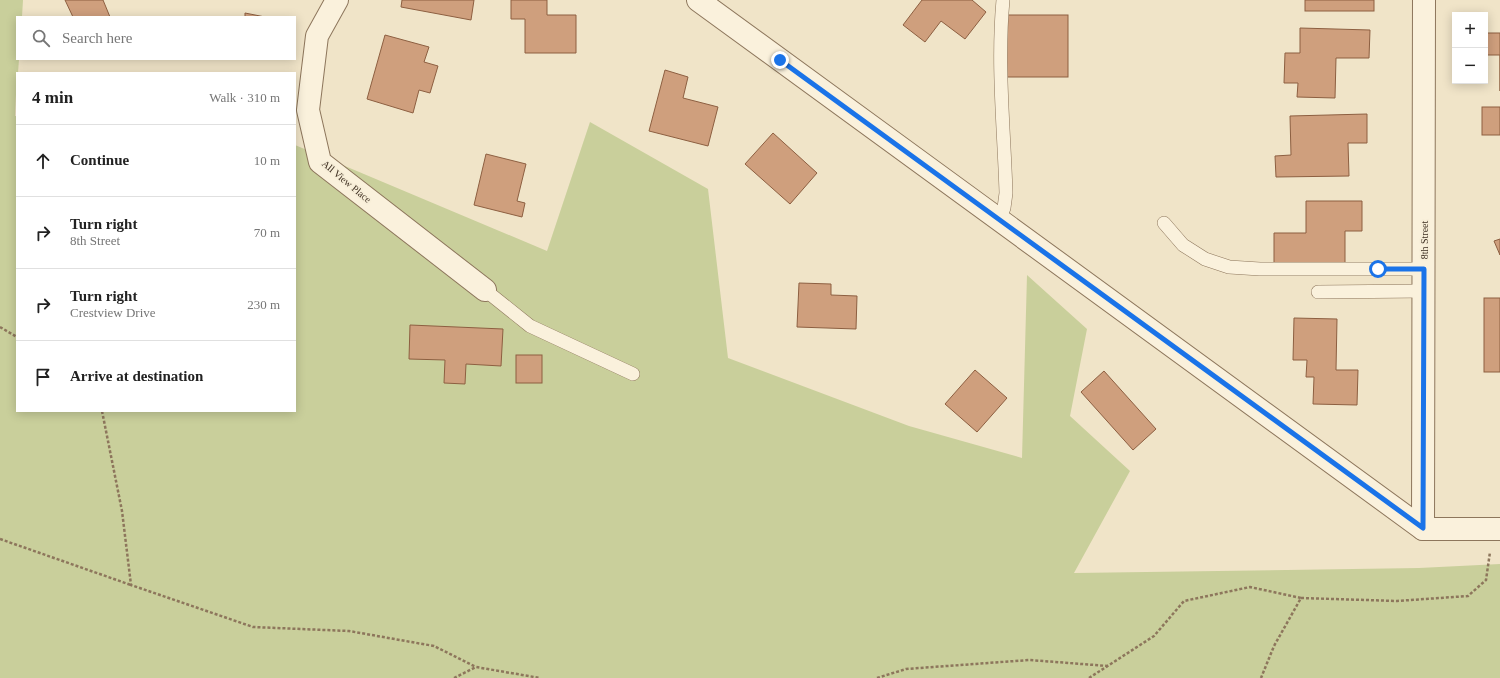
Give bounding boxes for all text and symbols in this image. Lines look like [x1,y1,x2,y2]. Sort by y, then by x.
map controls [1452,12,1488,84]
button: + [1452,12,1488,48]
search box [16,16,296,60]
icon: search [30,27,52,49]
text: Search here [62,30,132,46]
button: − [1452,48,1488,84]
route end [771,51,789,69]
text: 4 min [32,88,73,107]
text: Walk · 310 m [209,90,280,105]
icon: ahead [32,150,54,172]
text: Continue [70,152,129,168]
text: 10 m [254,153,280,168]
street label: All View Place [320,158,374,205]
text: Turn right [70,216,137,232]
street label: 8th Street [1419,220,1430,259]
icon: right [32,222,54,244]
text: 70 m [254,225,280,240]
text: 8th Street [70,233,120,248]
route start [1369,260,1387,278]
text: Turn right [70,288,137,304]
icon: right [32,294,54,316]
text: 230 m [247,297,280,312]
text: Crestview Drive [70,305,156,320]
icon: arrive [32,366,54,388]
text: Arrive at destination [70,368,203,384]

